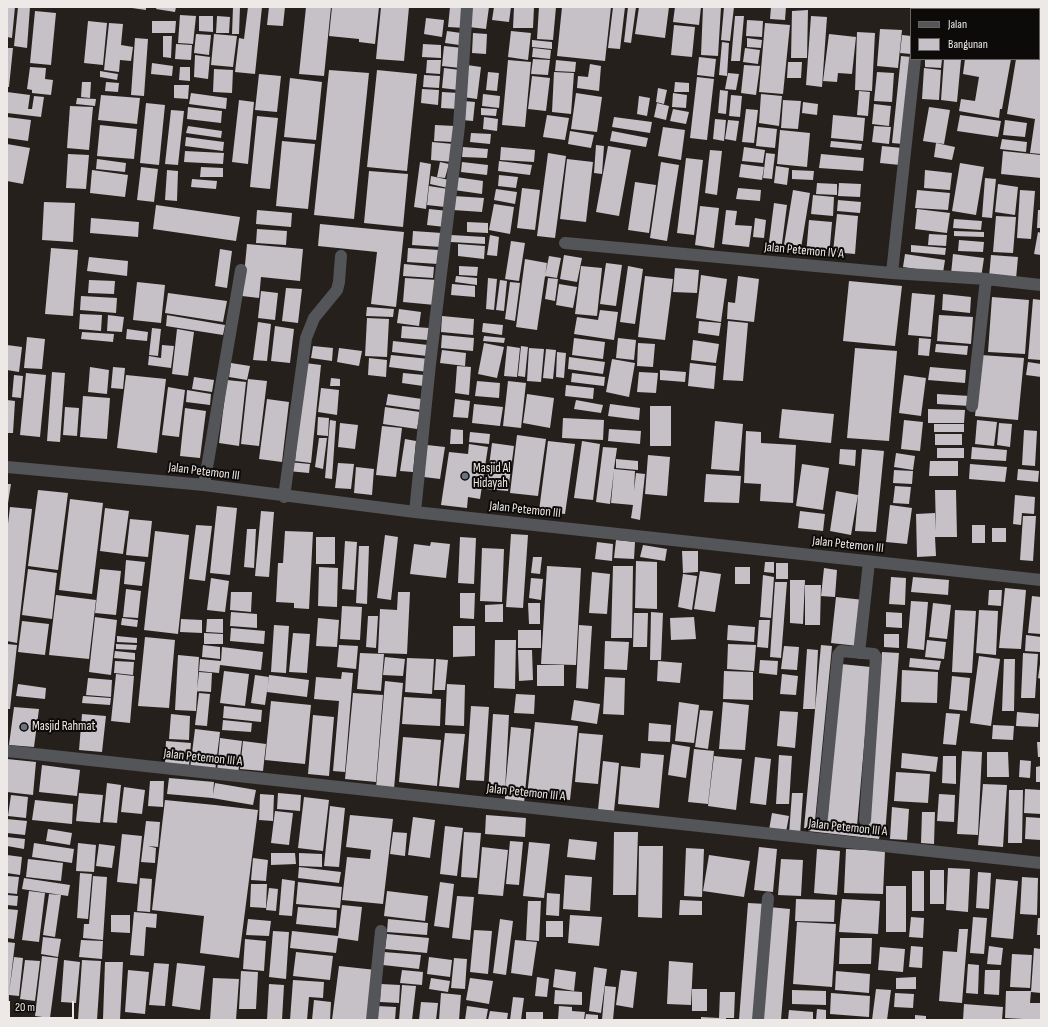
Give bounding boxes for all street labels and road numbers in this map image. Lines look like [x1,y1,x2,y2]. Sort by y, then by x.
street label: Jalan Petemon IV A [763,240,845,262]
street label: Jalan Petemon III [167,460,241,484]
street label: Jalan Petemon III [489,498,561,522]
street label: Jalan Petemon III [812,533,884,557]
street label: Jalan Petemon III A [163,746,243,770]
street label: Jalan Petemon III A [486,781,566,805]
street label: Jalan Petemon III A [808,816,888,840]

